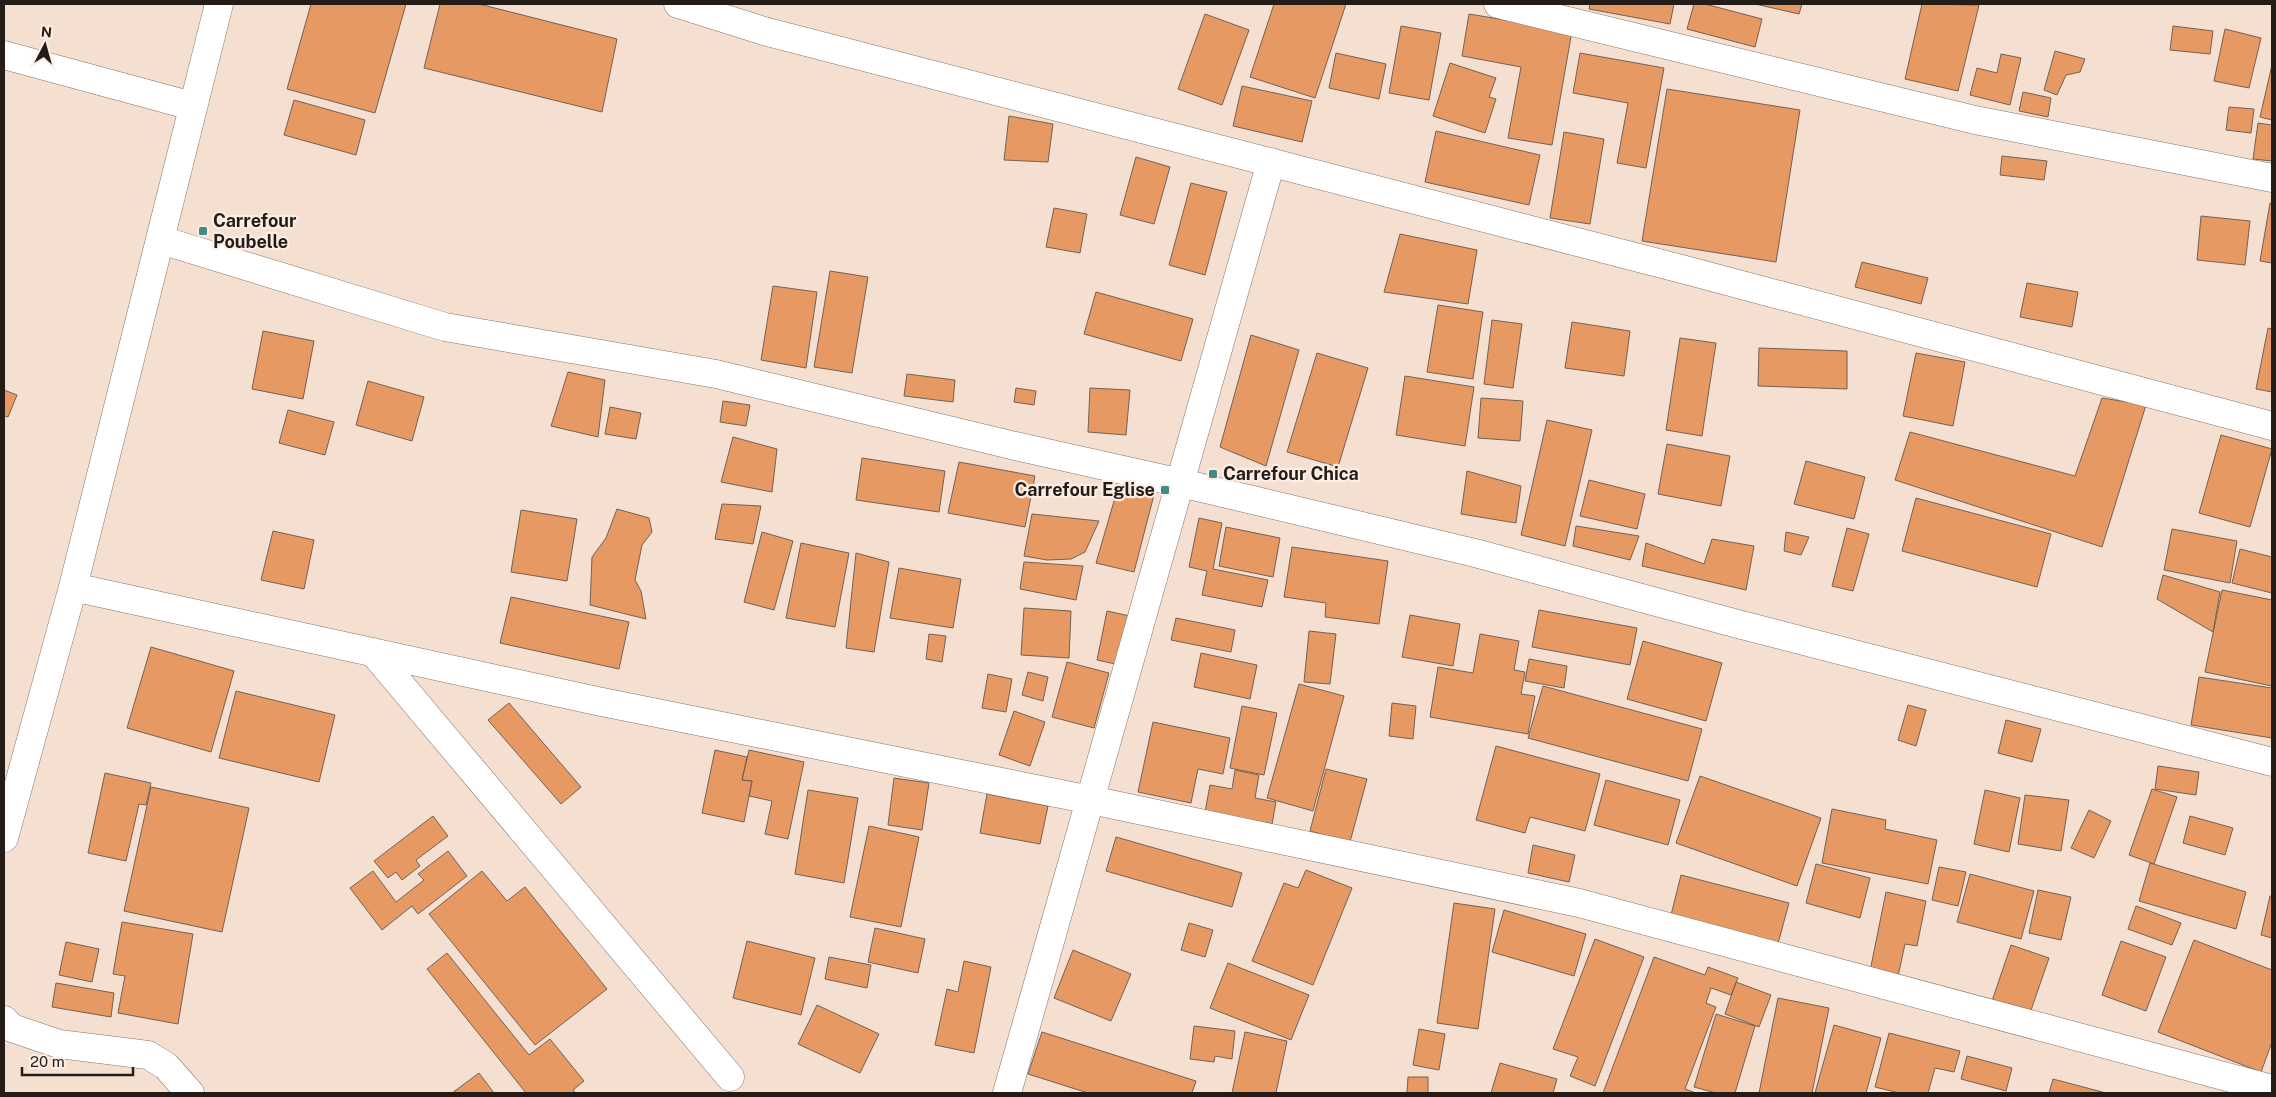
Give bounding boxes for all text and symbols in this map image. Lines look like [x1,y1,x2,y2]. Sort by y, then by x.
north arrow [20,20,70,70]
text: N [40,24,53,41]
place label: Carrefour Poubelle [213,210,297,252]
marker: Carrefour Poubelle [197,225,209,237]
place label: Carrefour Chica [1223,463,1359,484]
marker: Carrefour Chica [1207,468,1219,480]
place label: Carrefour Eglise [1015,479,1155,500]
marker: Carrefour Eglise [1159,484,1171,496]
scale bar [22,1044,134,1076]
text: 20 m [30,1053,65,1070]

